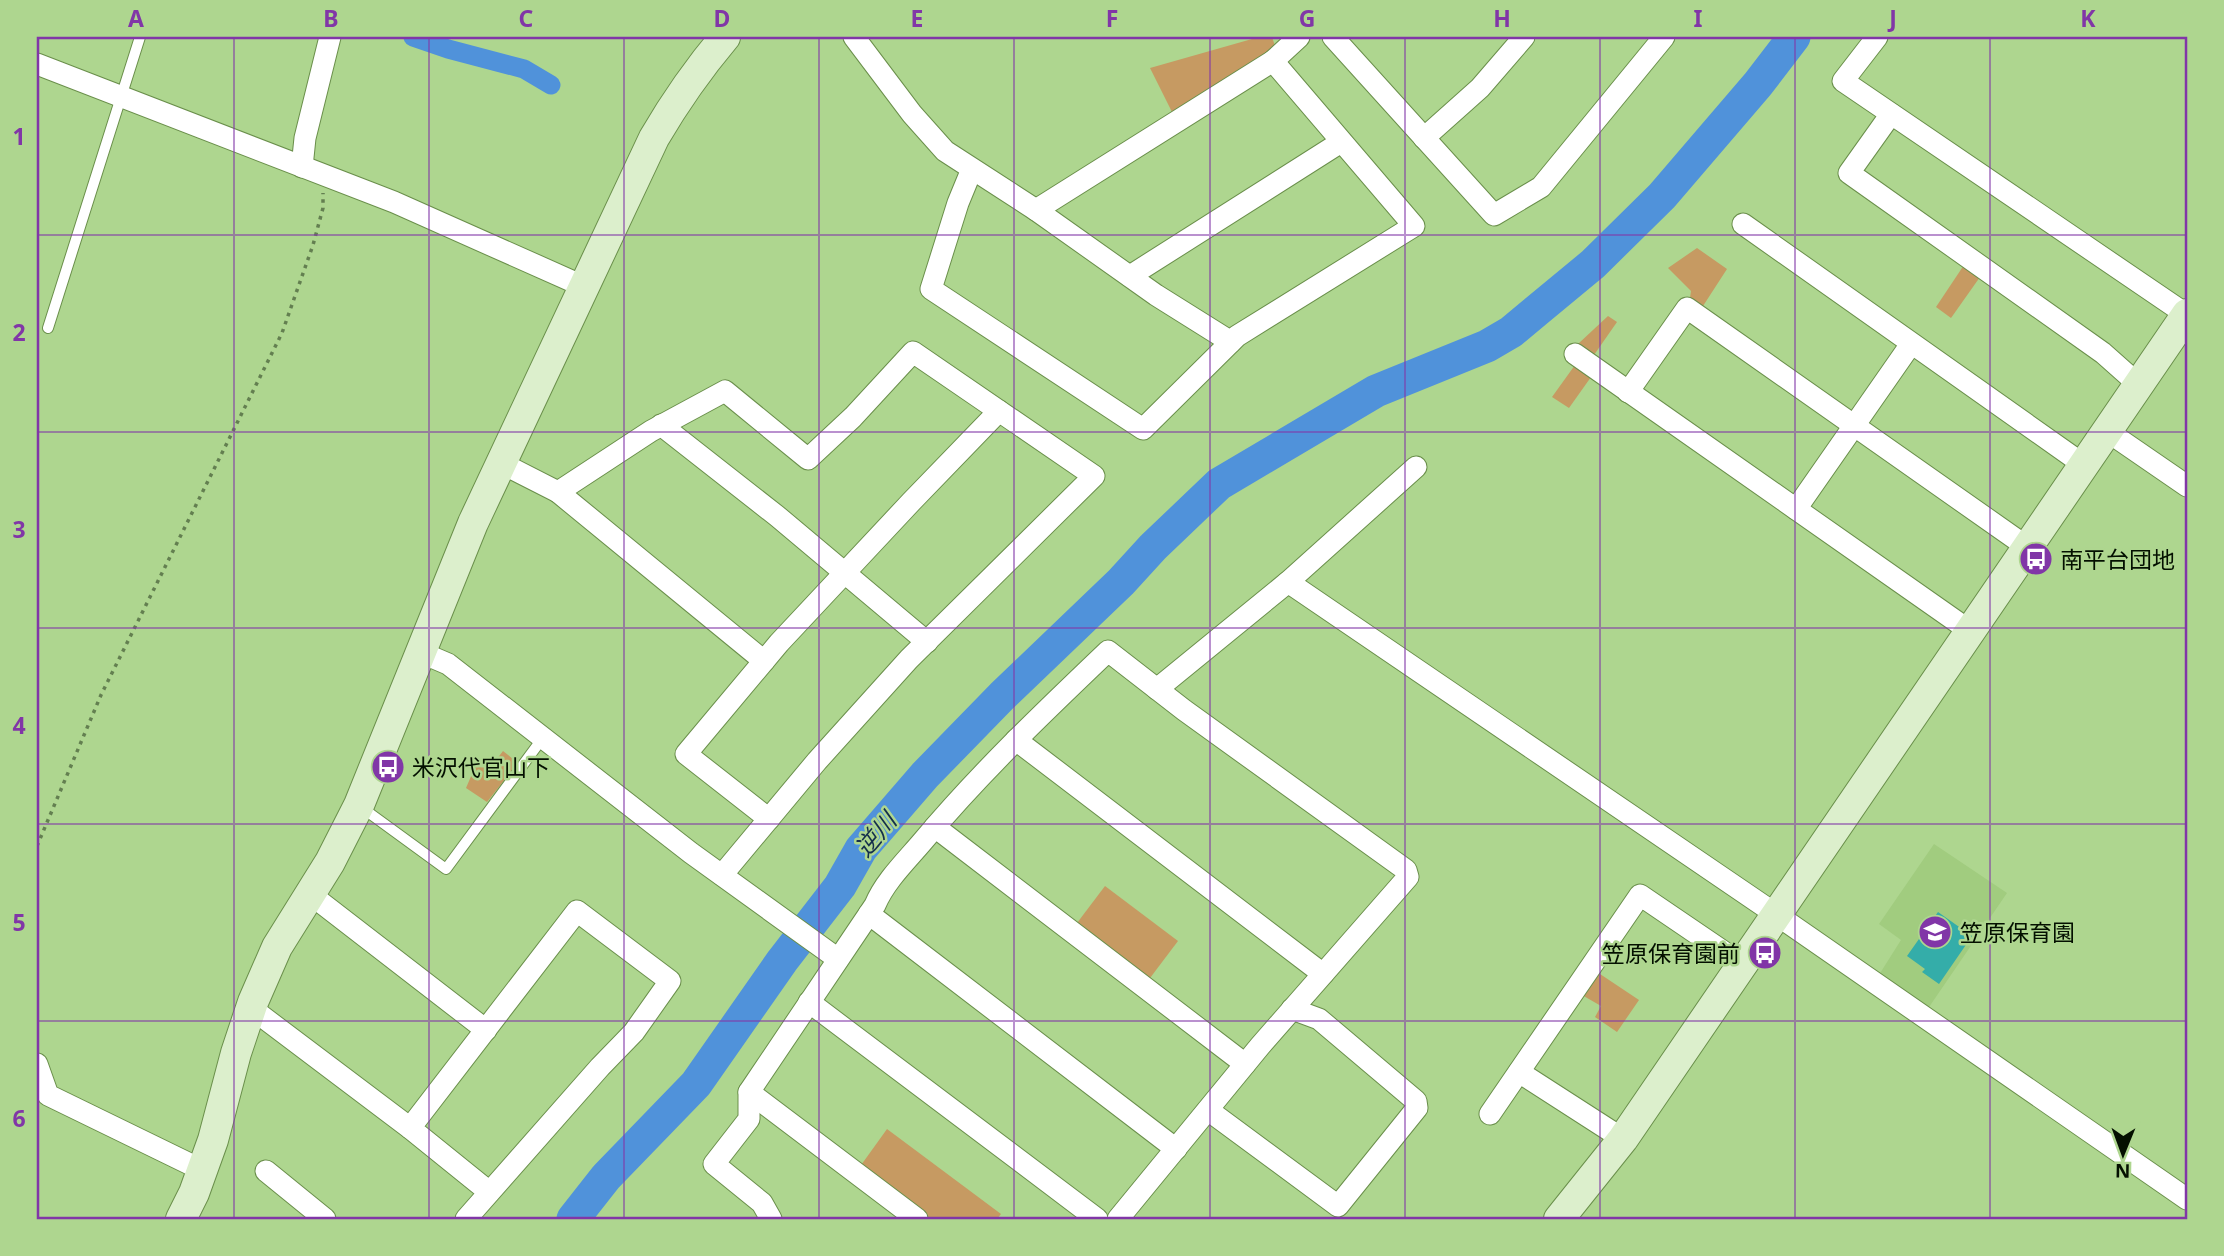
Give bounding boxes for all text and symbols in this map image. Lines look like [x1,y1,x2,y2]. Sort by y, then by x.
text: A [128,2,144,34]
text: B [323,2,339,34]
text: C [519,2,534,34]
text: D [714,2,730,34]
text: E [911,2,923,34]
text: F [1106,2,1118,34]
text: G [1299,2,1315,34]
text: H [1493,2,1511,34]
text: I [1694,2,1703,34]
text: J [1887,2,1897,34]
text: K [2080,2,2096,34]
text: 1 [12,120,26,152]
text: 2 [12,316,26,348]
text: 3 [12,513,26,545]
bus stop icon: 南平台団地 [2017,540,2055,578]
place label: 南平台団地 [2060,543,2175,575]
text: 4 [12,709,26,741]
bus stop icon: 米沢代官山下 [369,748,407,786]
place label: 米沢代官山下 [412,751,550,783]
water label: 逆川 [847,803,905,863]
text: 5 [12,906,26,938]
school or university icon: 笠原保育園 [1916,913,1954,951]
place label: 笠原保育園 [1960,916,2075,948]
bus stop icon: 笠原保育園前 [1746,934,1784,972]
place label: 笠原保育園前 [1602,937,1740,969]
text: 6 [12,1102,26,1134]
north arrow [2088,1120,2158,1190]
text: N [2115,1158,2131,1184]

